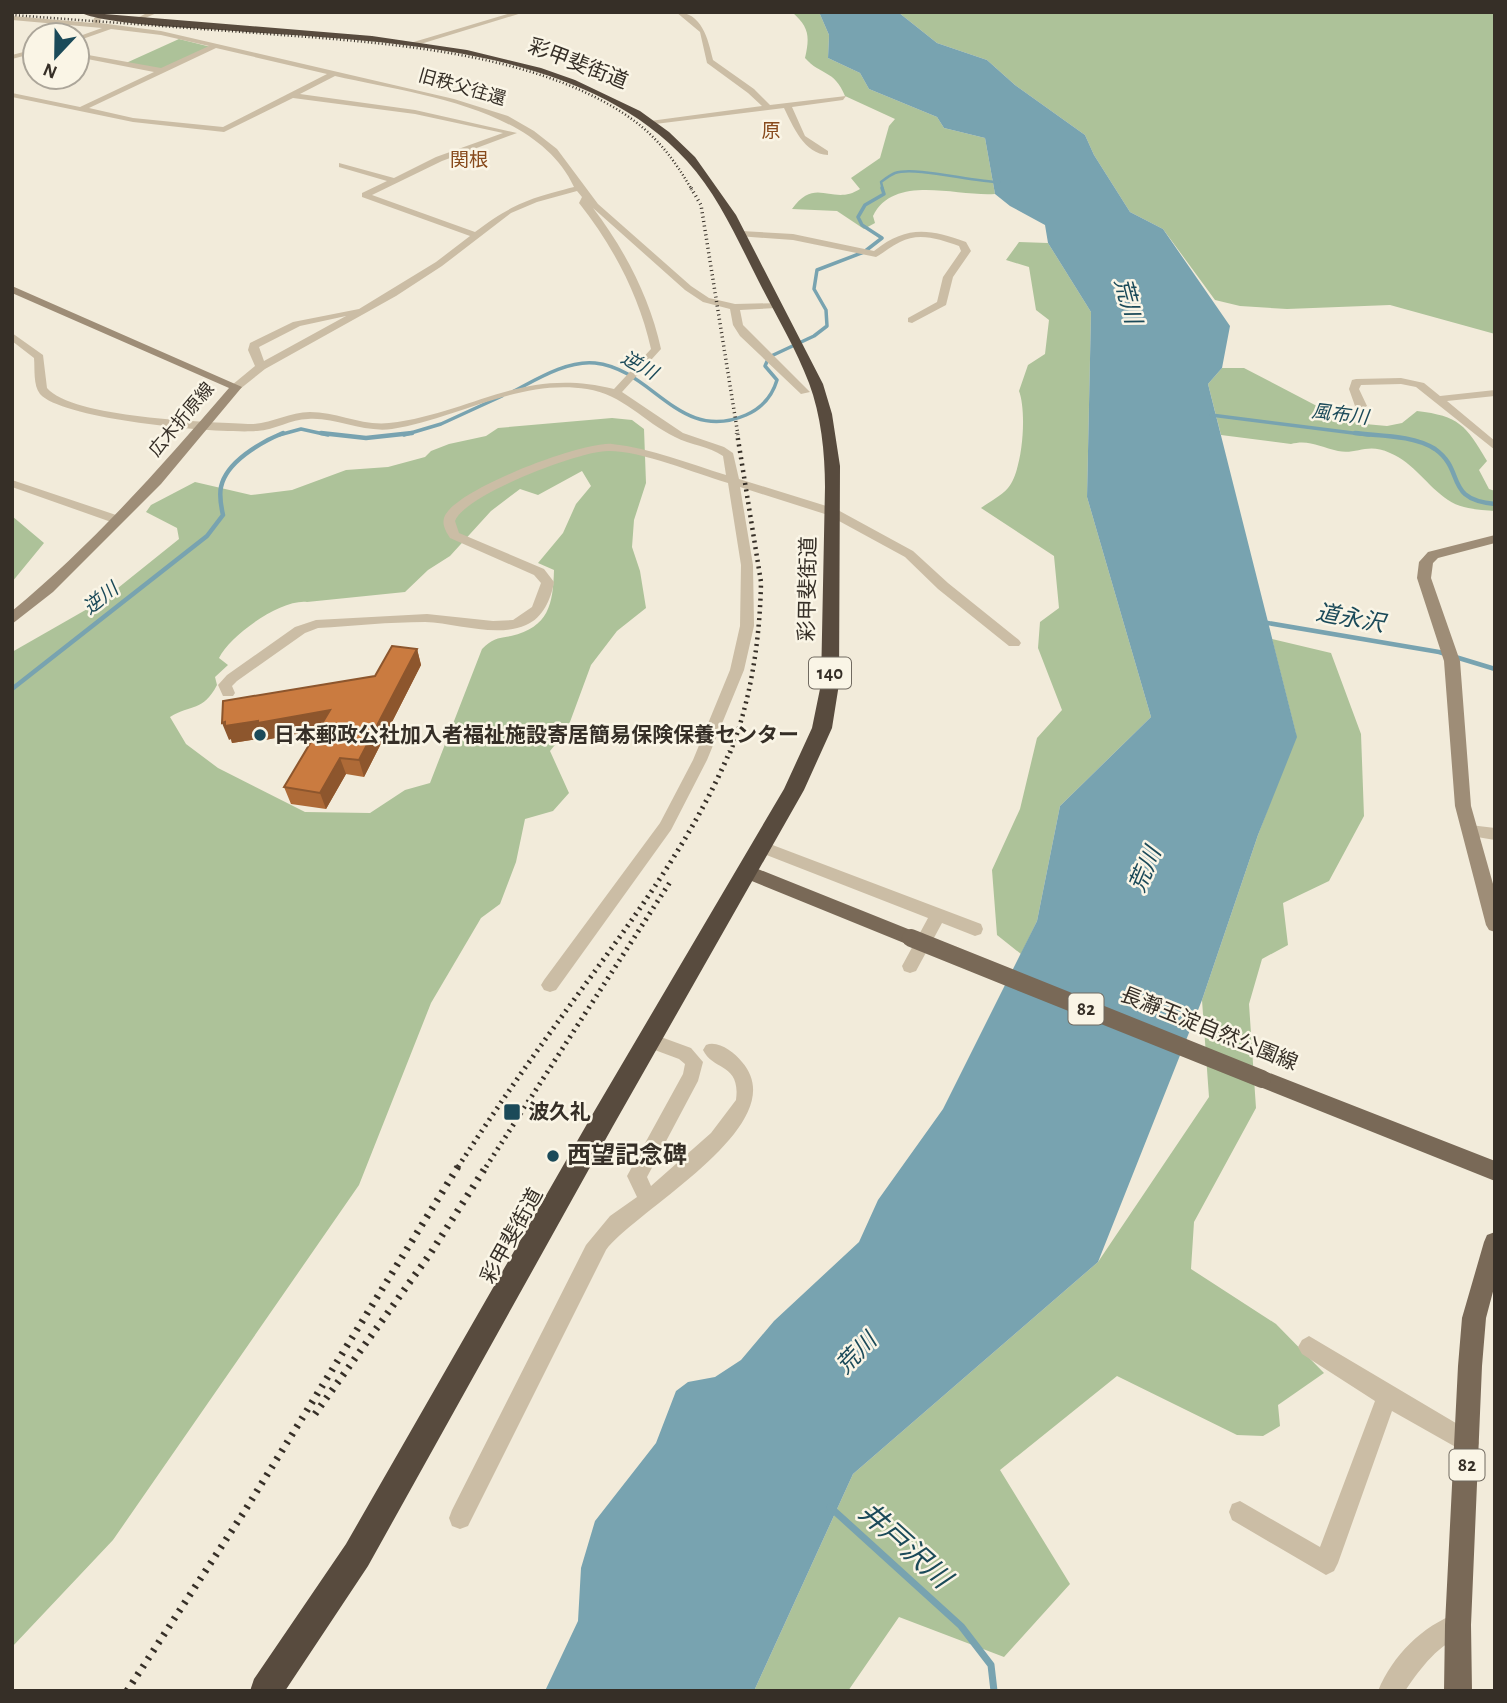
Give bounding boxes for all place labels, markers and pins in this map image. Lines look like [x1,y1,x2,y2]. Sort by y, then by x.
place label: 日本郵政公社加入者福祉施設寄居簡易保険保養センター [274,723,799,746]
marker: 日本郵政公社加入者福祉施設寄居簡易保険保養センター [252,727,268,743]
place label: 波久礼 [528,1101,591,1123]
marker: 波久礼 [502,1102,522,1122]
place label: 西望記念碑 [567,1142,687,1168]
marker: 西望記念碑 [545,1148,561,1164]

